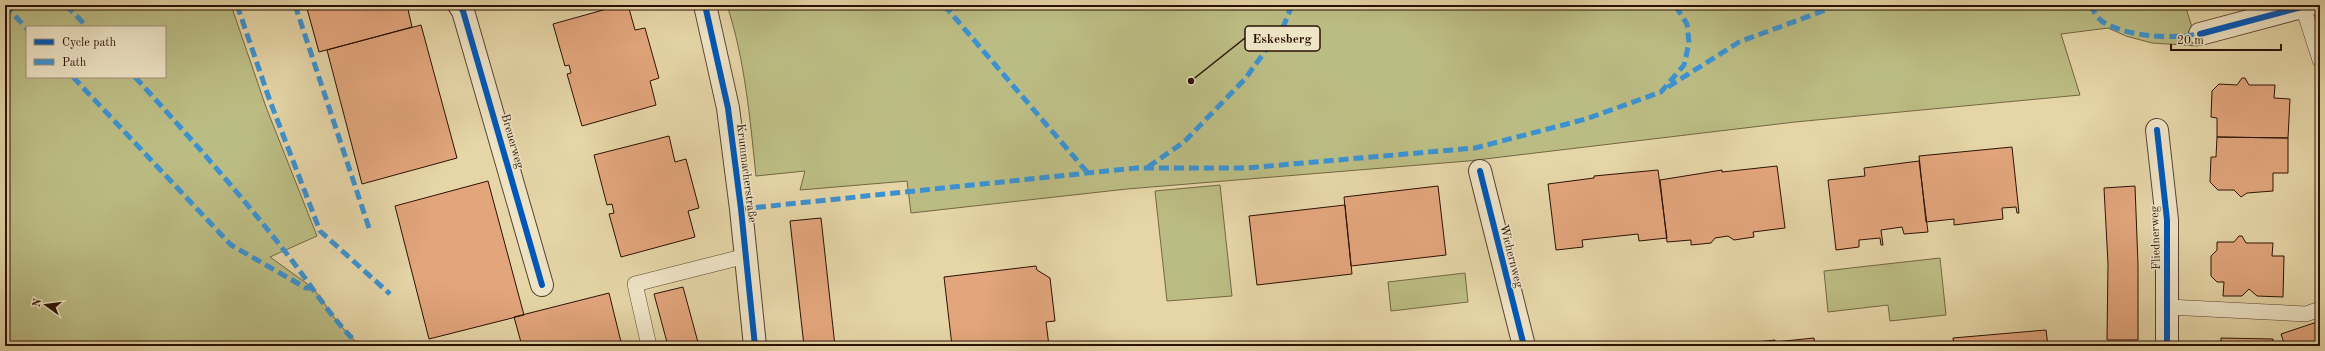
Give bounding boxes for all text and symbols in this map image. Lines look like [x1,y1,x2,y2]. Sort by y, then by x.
legend [26,26,166,78]
callout: Eskesberg [1245,26,1320,51]
scale bar [2171,26,2281,52]
text: Eskesberg [1252,33,1312,46]
text: 20 m [2177,35,2204,47]
text: Cycle path [62,37,117,49]
text: Path [62,57,87,69]
street label: Breuerweg [499,113,526,170]
street label: Krummacherstraße [734,123,758,224]
street label: Fliednerweg [2149,205,2163,270]
street label: Wichernweg [1497,223,1525,290]
north arrow [26,285,66,325]
text: N [31,297,44,308]

